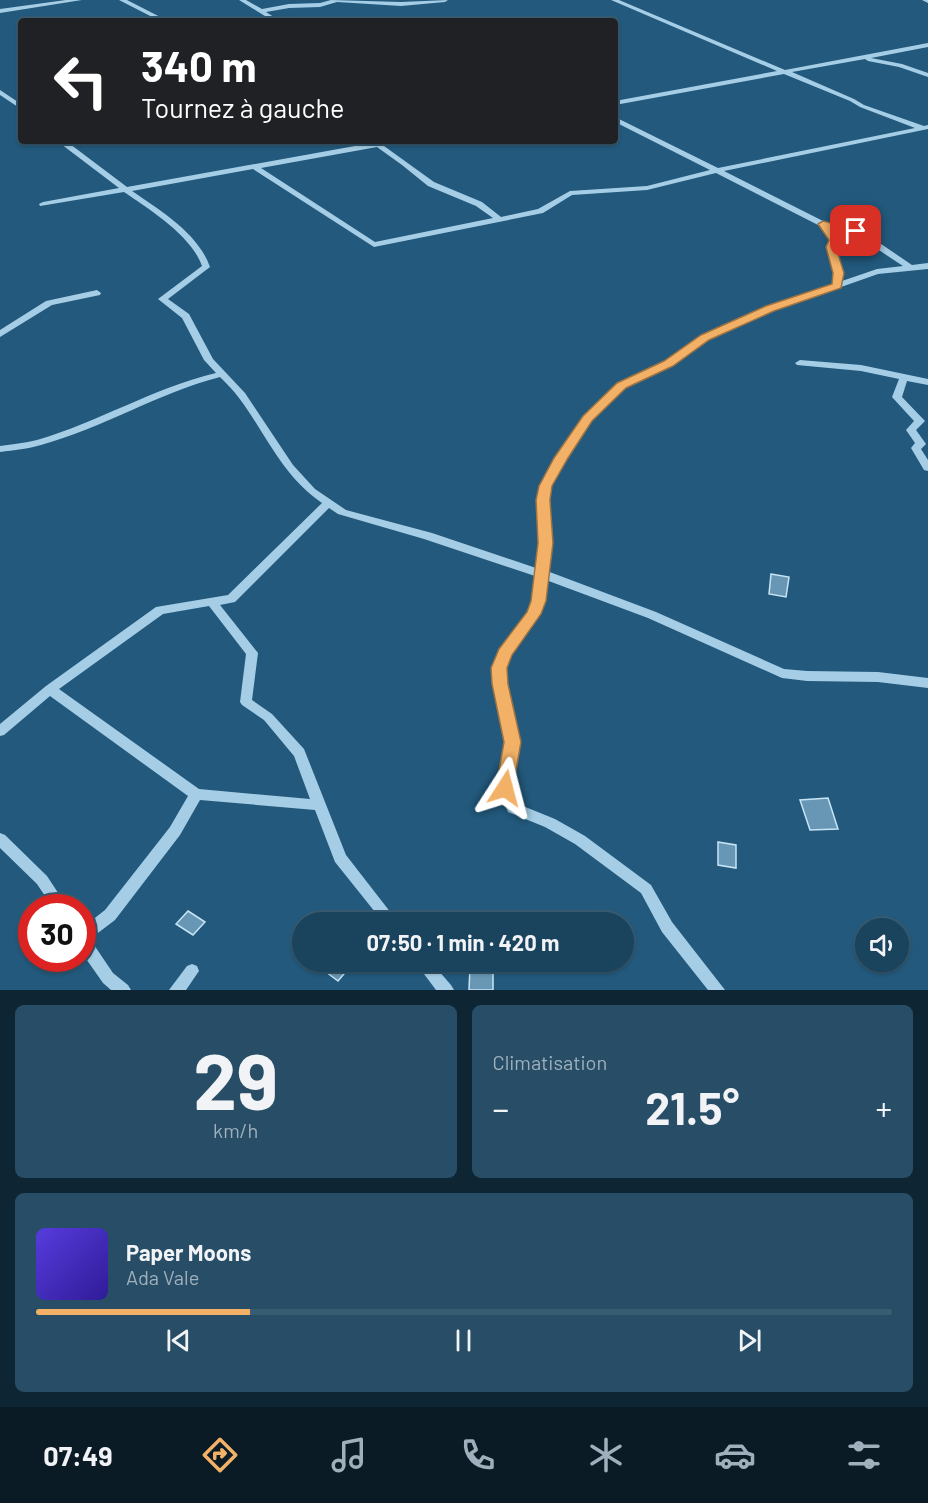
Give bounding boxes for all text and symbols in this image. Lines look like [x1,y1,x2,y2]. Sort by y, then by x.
text: 340 m [141,40,257,90]
icon: left [42,42,120,120]
text: Tournez à gauche [141,91,344,123]
pin [830,205,881,256]
icon: arrive [839,214,872,247]
position arrow [473,756,537,820]
speed limit sign: 30 [18,894,96,972]
map controls [855,918,909,972]
button: sound [855,918,909,972]
text: 07:50 · 1 min · 420 m [367,929,559,955]
text: 29 [193,1032,278,1126]
text: Climatisation [493,1050,607,1074]
text: 21.5° [645,1080,739,1134]
text: − [493,1088,509,1128]
text: + [876,1088,892,1128]
text: km/h [213,1118,258,1142]
text: Paper Moons [126,1239,251,1265]
text: Ada Vale [126,1265,199,1289]
icon: previous [162,1324,195,1357]
icon: pause [447,1324,480,1357]
icon: next [733,1324,766,1357]
icon: directions [199,1434,241,1476]
icon: music [328,1434,370,1476]
icon: phone [457,1434,499,1476]
icon: climate [585,1434,627,1476]
icon: car [714,1434,756,1476]
icon: filters [843,1434,885,1476]
text: 07:49 [43,1439,113,1471]

